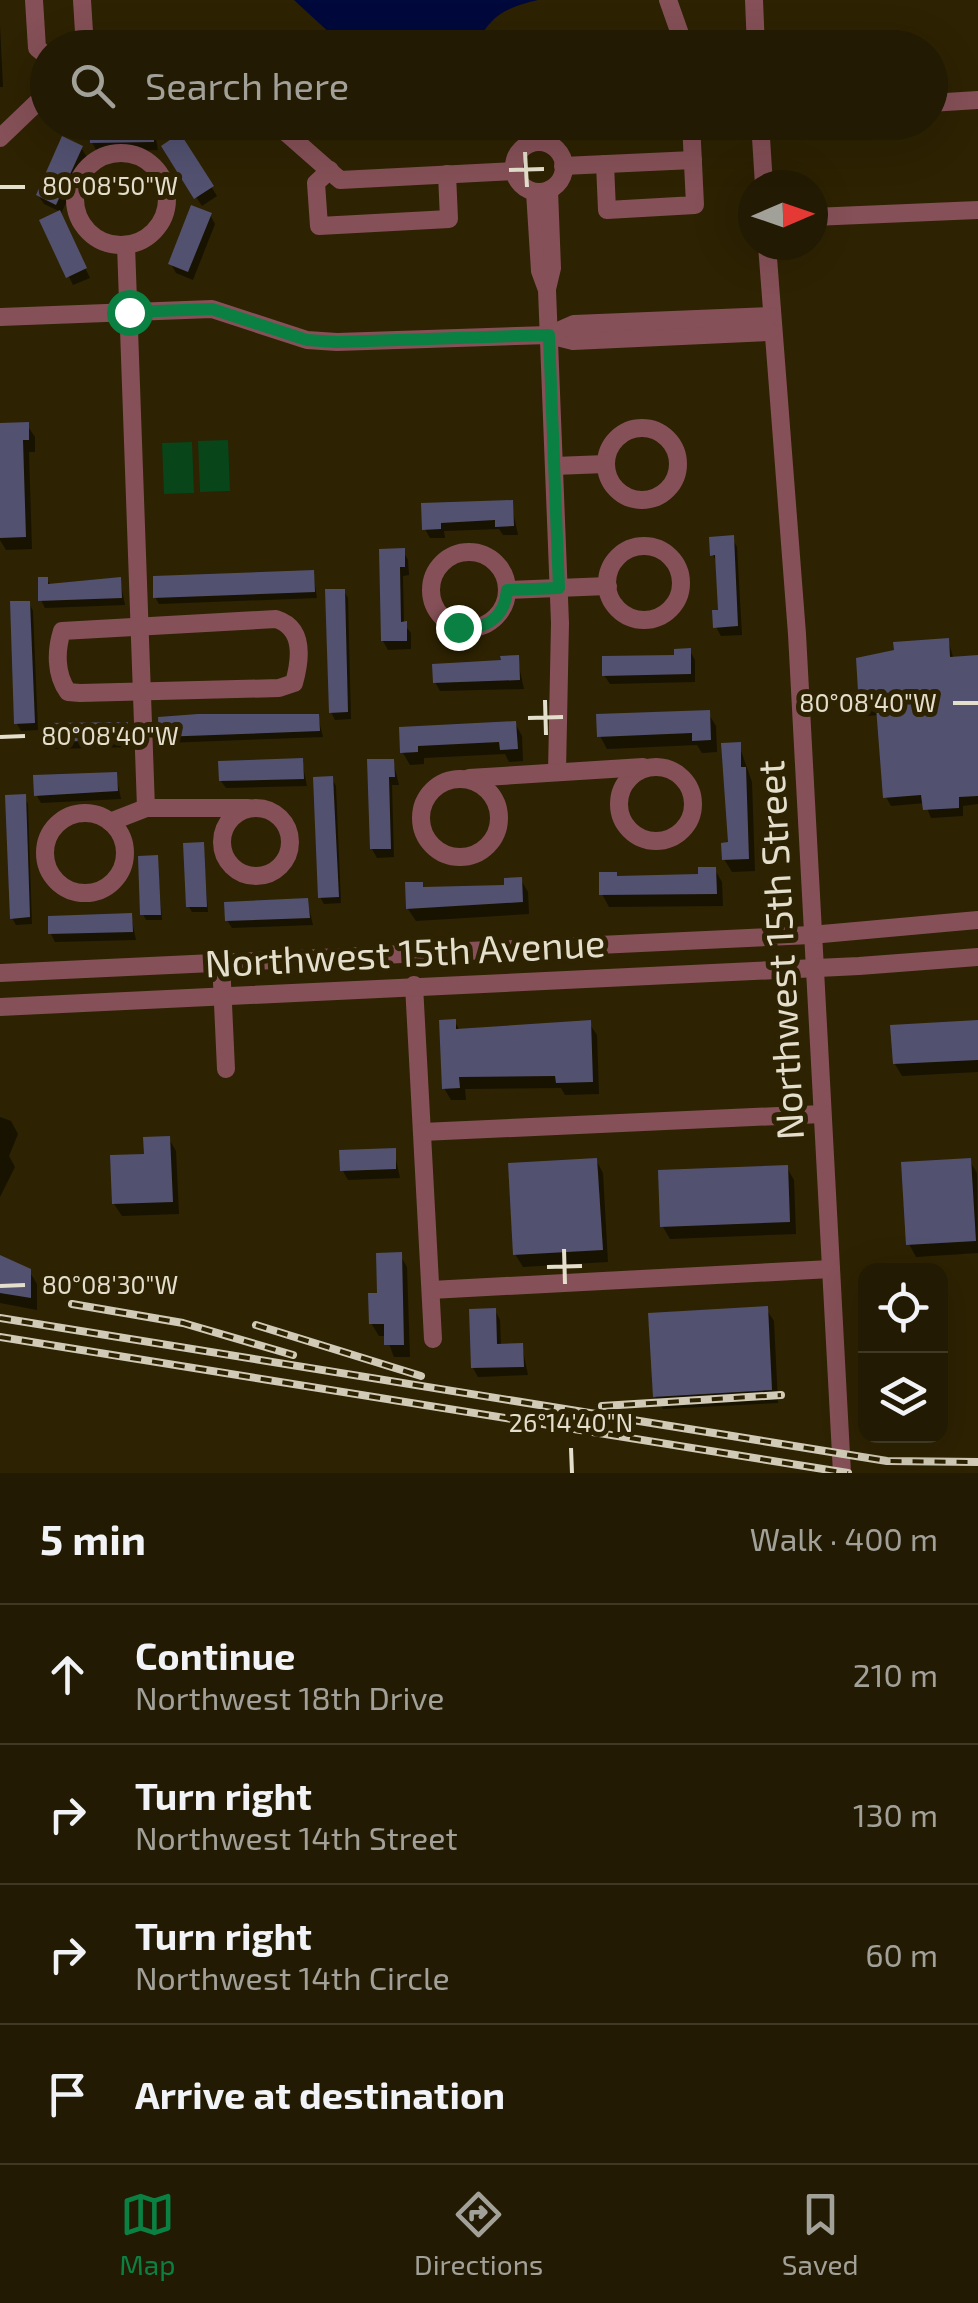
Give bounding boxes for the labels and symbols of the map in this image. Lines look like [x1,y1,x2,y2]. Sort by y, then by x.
text: 80°08'50"W [42,170,178,200]
north arrow [738,170,828,260]
route start [107,290,153,336]
route end [436,605,482,651]
text: 80°08'40"W [799,687,937,717]
text: 80°08'40"W [41,720,179,750]
street label: Northwest 15th Street [746,759,812,1141]
street label: Northwest 15th Avenue [203,919,606,985]
text: 80°08'30"W [42,1269,178,1299]
text: 26°14'40"N [509,1407,633,1437]

